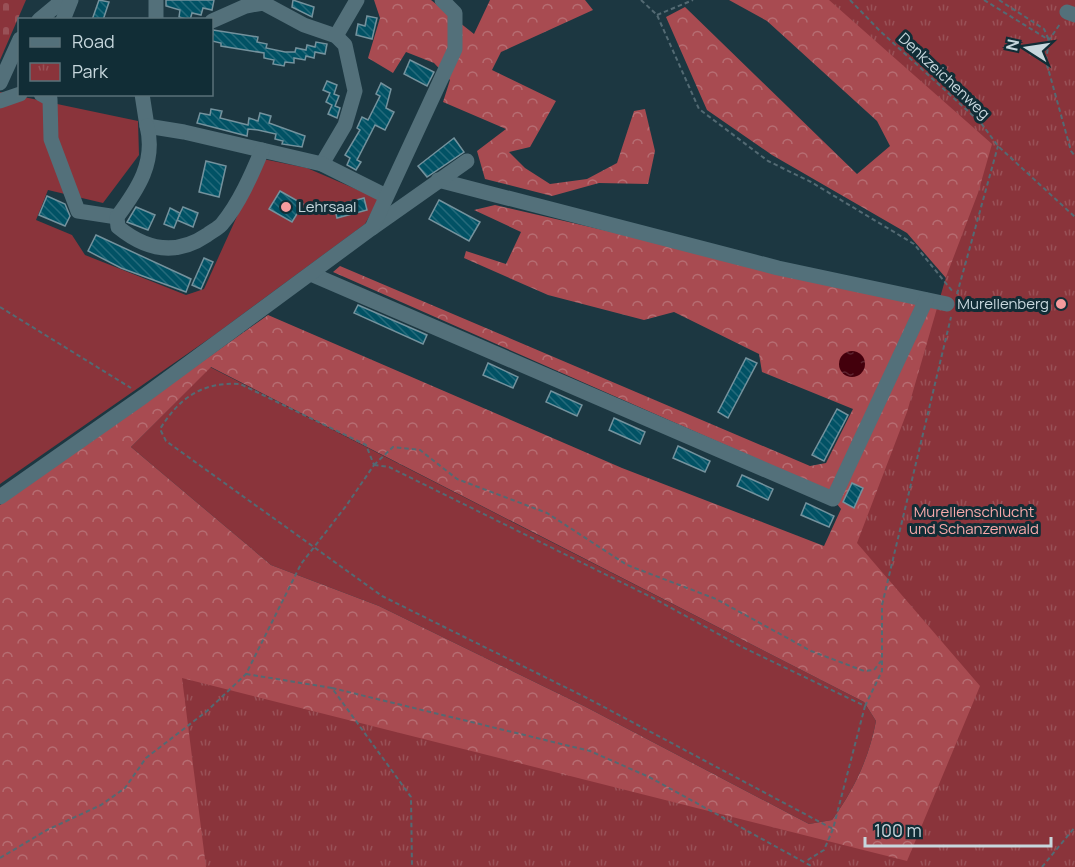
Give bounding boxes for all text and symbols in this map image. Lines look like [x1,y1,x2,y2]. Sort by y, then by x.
legend [18,18,213,96]
north arrow [997,18,1057,78]
street label: Denkzeichenweg [894,28,995,124]
text: Road [72,29,115,53]
text: N [1000,37,1024,53]
text: Park [72,59,109,83]
place label: Lehrsaal [298,196,357,217]
marker: Lehrsaal [279,200,293,214]
place label: Murellenberg [957,293,1049,314]
marker: Murellenberg [1054,297,1068,311]
park label: Murellenschlucht und Schanzenwald [909,501,1039,539]
scale bar [865,810,1051,848]
text: 100 m [874,818,922,842]

